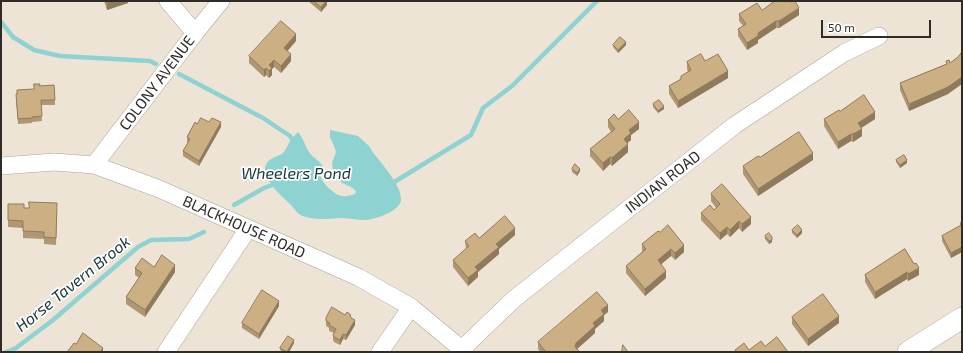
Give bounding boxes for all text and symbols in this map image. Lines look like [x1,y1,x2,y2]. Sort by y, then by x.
scale bar [823,12,933,38]
text: 50 m [828,20,855,34]
street label: COLONY AVENUE [116,32,198,134]
street label: INDIAN ROAD [622,147,704,217]
water label: Wheelers Pond [241,164,351,184]
street label: BLACKHOUSE ROAD [180,192,308,262]
water label: Horse Tavern Brook [12,232,134,336]

